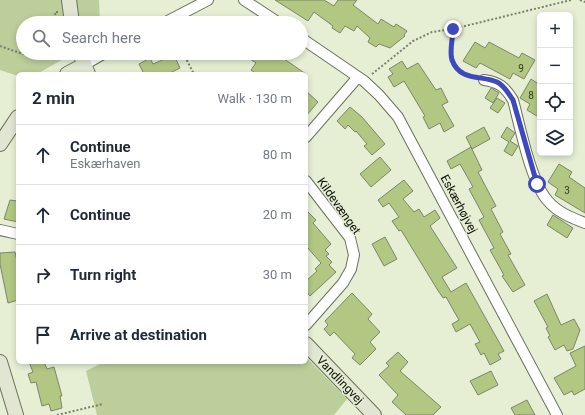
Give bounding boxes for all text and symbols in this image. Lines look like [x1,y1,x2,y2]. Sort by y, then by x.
map controls [537,12,573,156]
button: + [537,12,573,48]
search box [16,16,308,60]
route end [444,20,462,38]
icon: search [30,27,52,49]
text: Search here [62,29,141,47]
button: − [537,48,573,84]
house number: 9 [518,63,524,74]
button: locate [537,84,573,120]
text: 2 min [32,88,75,108]
house number: 8 [528,90,534,101]
text: Walk · 130 m [217,91,292,106]
button: layers [537,120,573,156]
text: Continue [70,138,131,156]
icon: ahead [32,144,54,166]
text: 80 m [263,147,292,162]
text: Eskærhaven [70,156,141,171]
street label: Eskærhøjvej [438,172,480,236]
street label: Kildevænget [314,175,364,237]
route start [528,175,546,193]
house number: 3 [564,185,570,196]
icon: ahead [32,204,54,226]
text: Continue [70,206,131,224]
text: 20 m [263,207,292,222]
icon: right [32,264,54,286]
text: Turn right [70,266,136,284]
text: 30 m [263,267,292,282]
icon: arrive [32,324,54,346]
text: Arrive at destination [70,326,207,344]
street label: Vandlingvej [314,353,366,407]

